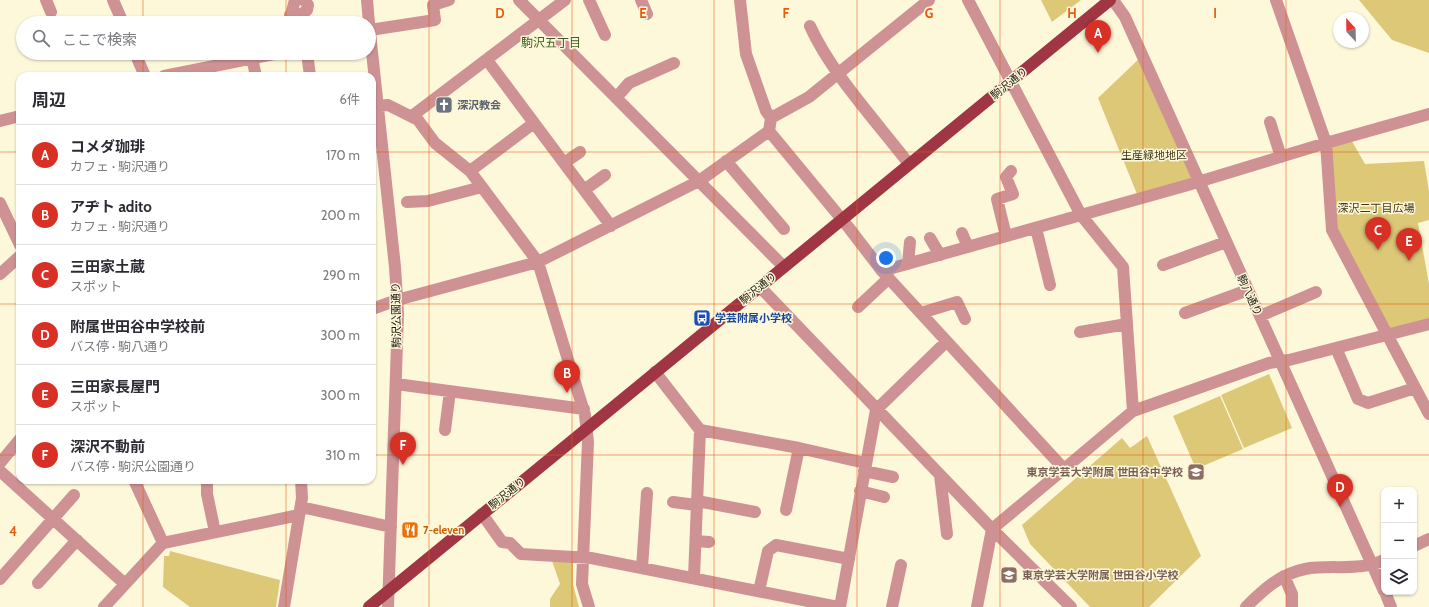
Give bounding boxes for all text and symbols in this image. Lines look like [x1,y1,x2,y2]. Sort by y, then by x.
text: D [495,5,505,21]
text: E [639,5,647,21]
text: F [783,5,790,21]
text: G [925,5,934,21]
text: H [1067,5,1077,21]
text: I [1213,5,1217,21]
north arrow [1333,12,1369,48]
search box [16,16,376,60]
pin: A [1085,20,1111,53]
icon: search [30,27,52,49]
text: ここで検索 [62,31,137,49]
district label: 駒沢五丁目 [521,35,581,50]
street label: 駒沢通り [987,64,1031,102]
text: 周辺 [32,90,66,110]
text: 6件 [340,91,360,107]
church icon: 深沢教会 [434,95,454,115]
place label: 深沢教会 [457,98,501,112]
text: コメダ珈琲 [70,138,145,156]
text: A [41,147,49,163]
text: 170 m [326,147,360,163]
park label: 生産緑地地区 [1121,148,1187,162]
text: カフェ · 駒沢通り [70,158,170,174]
text: アヂト adito [70,198,152,216]
park label: 深沢二丁目広場 [1338,201,1415,215]
text: B [41,207,49,223]
text: 200 m [321,207,360,223]
pin: C [1365,217,1391,250]
text: カフェ · 駒沢通り [70,218,170,234]
pin: E [1396,228,1422,261]
your location [876,248,896,268]
text: 三田家土蔵 [70,258,145,276]
text: C [41,267,49,283]
text: 290 m [322,267,360,283]
street label: 駒沢通り [736,269,780,307]
street label: 駒八通り [1234,272,1266,318]
text: スポット [70,278,122,294]
street label: 駒沢公園通り [388,282,404,348]
bus stop icon: 学芸附属小学校 [692,308,712,328]
place label: 学芸附属小学校 [715,311,792,325]
text: 附属世田谷中学校前 [70,318,205,336]
text: D [40,327,50,343]
text: 300 m [320,327,360,343]
text: バス停 · 駒八通り [70,338,170,354]
pin: B [554,360,580,393]
text: 三田家長屋門 [70,378,160,396]
text: E [41,387,49,403]
text: 300 m [320,387,360,403]
text: スポット [70,398,122,414]
pin: F [390,432,416,465]
text: 深沢不動前 [70,438,145,456]
text: F [42,447,48,463]
text: 310 m [325,447,360,463]
text: バス停 · 駒沢公園通り [70,458,196,474]
school or university icon: 東京学芸大学附属 世田谷中学校 [1186,462,1206,482]
place label: 東京学芸大学附属 世田谷中学校 [1027,465,1183,479]
street label: 駒沢通り [485,474,529,512]
pin: D [1327,474,1353,507]
map controls [1381,487,1417,595]
button: + [1381,487,1417,523]
restaurant icon: 7-eleven [400,520,420,540]
text: 4 [9,523,17,539]
place label: 7-eleven [423,523,464,537]
button: − [1381,523,1417,559]
button: layers [1381,559,1417,595]
school or university icon: 東京学芸大学附属 世田谷小学校 [999,565,1019,585]
place label: 東京学芸大学附属 世田谷小学校 [1022,568,1178,582]

